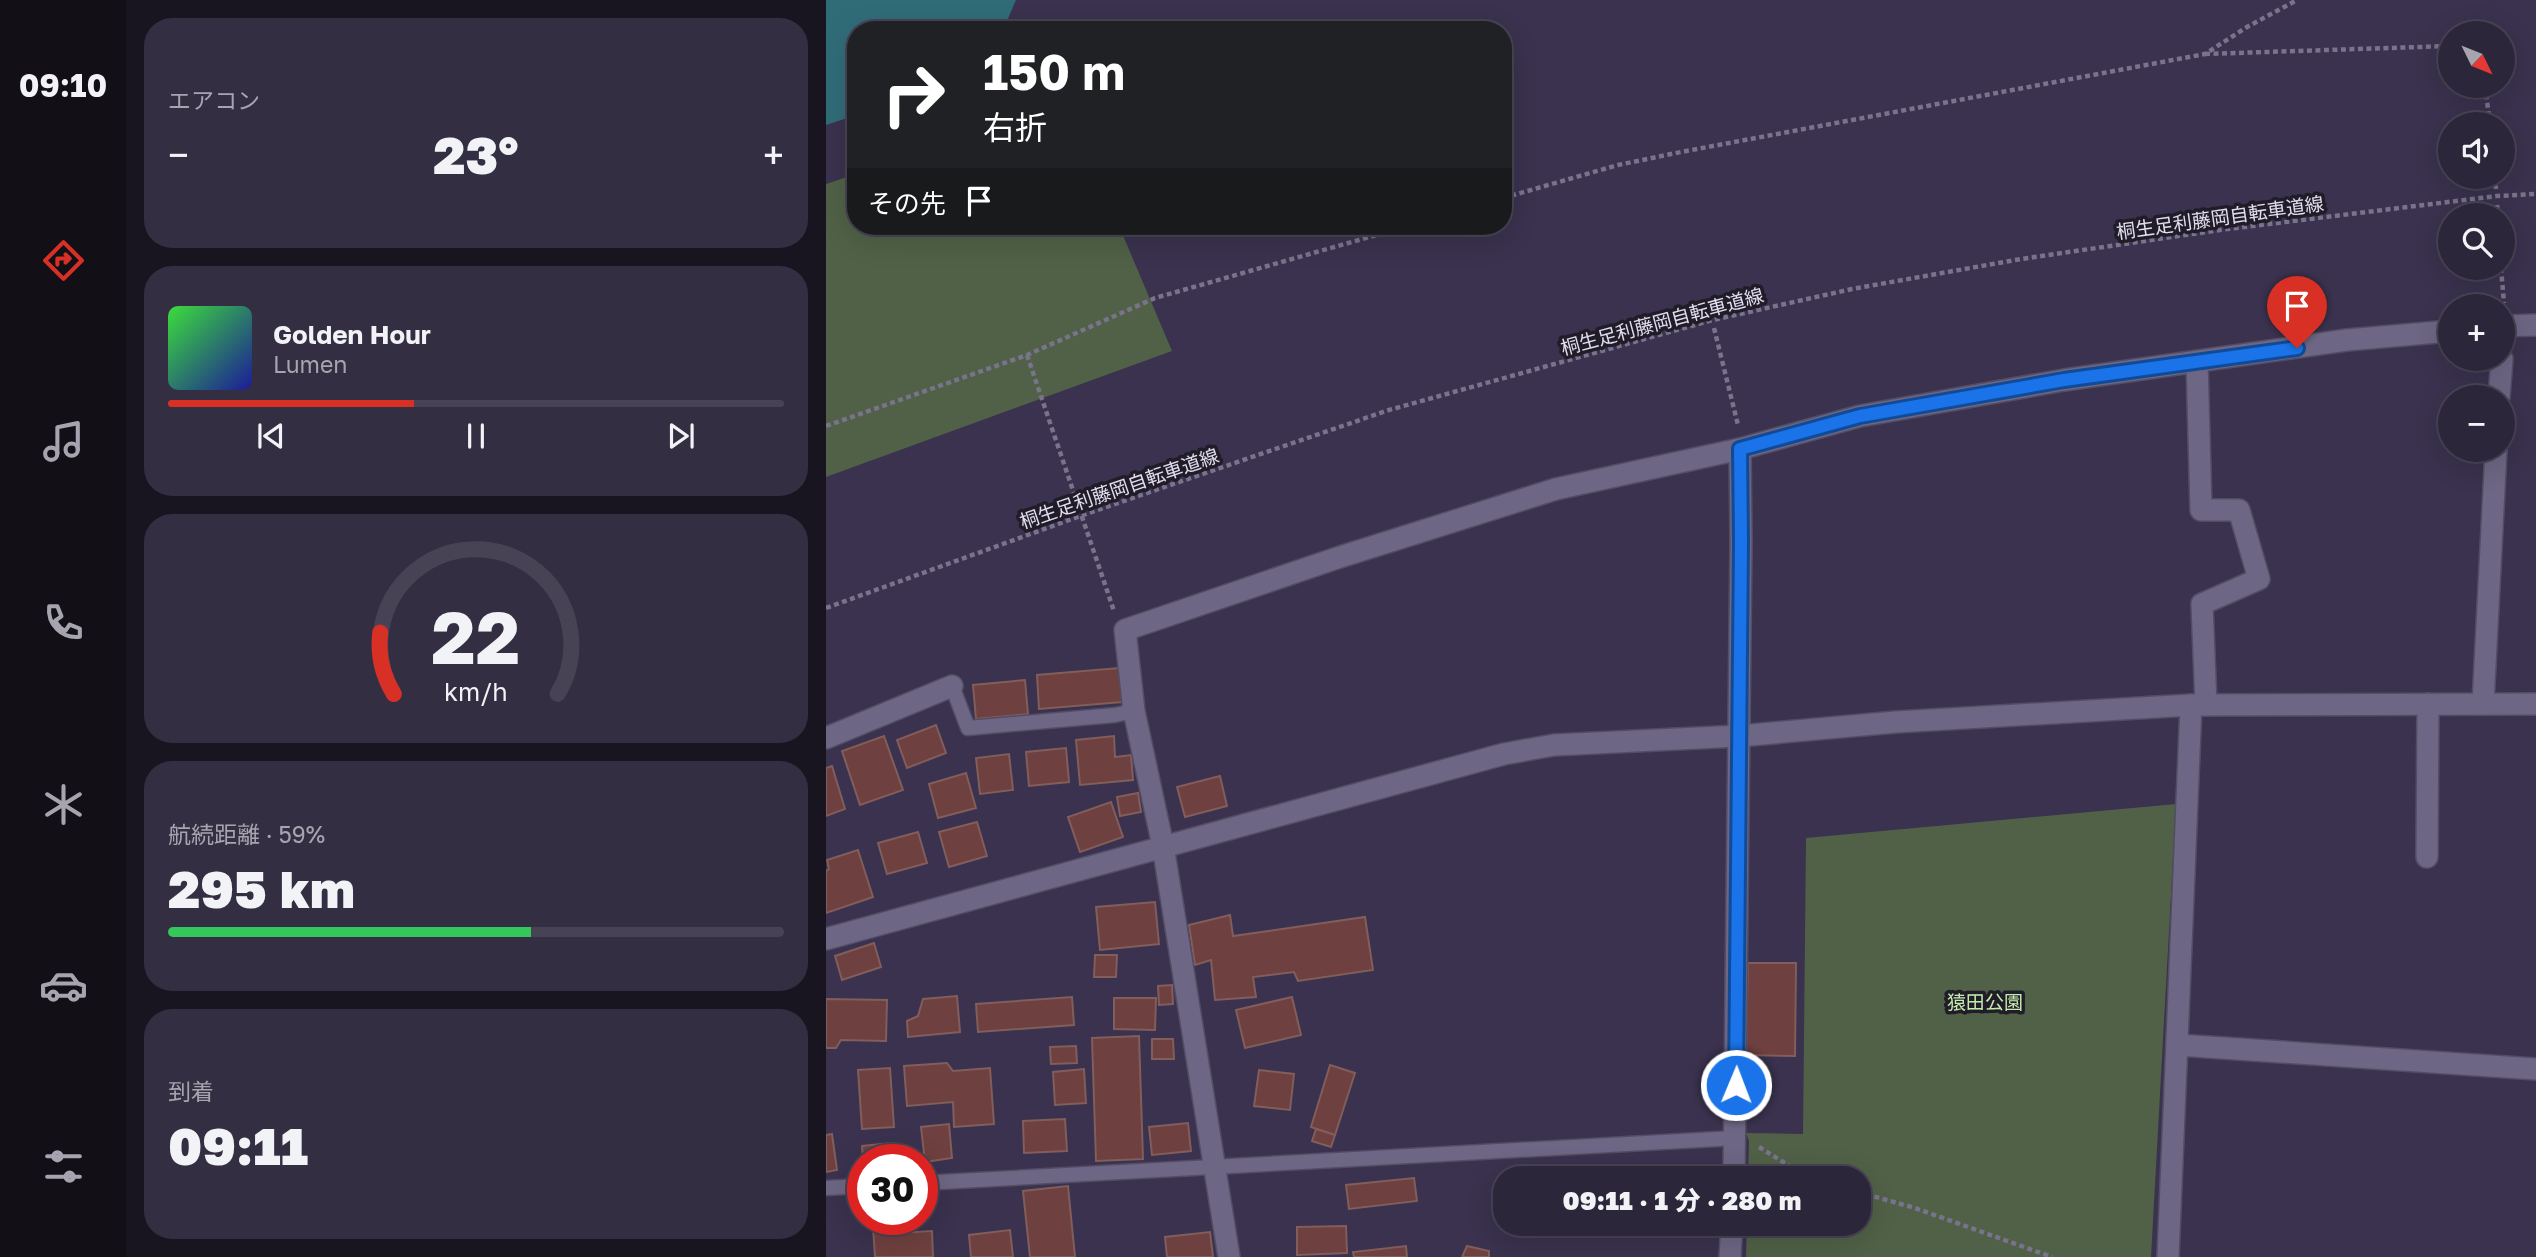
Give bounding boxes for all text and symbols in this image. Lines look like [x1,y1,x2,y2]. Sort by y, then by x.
north arrow [2438,21,2515,98]
map controls [2438,21,2515,462]
text: 150 m [983,42,1125,101]
icon: right [868,49,959,140]
text: 09:10 [19,66,107,104]
text: エアコン [168,86,260,114]
text: 右折 [983,108,1047,146]
button: sound [2438,112,2515,189]
text: 23° [433,123,519,185]
text: − [168,132,189,177]
text: + [763,132,784,177]
icon: arrive [960,182,998,220]
text: その先 [868,188,946,219]
street label: 桐生足利藤岡自転車道線 [2115,191,2325,243]
button: search [2438,203,2515,280]
icon: directions [39,236,88,285]
pin [2267,276,2327,348]
street label: 桐生足利藤岡自転車道線 [1558,283,1766,359]
icon: arrive [2278,287,2316,325]
button: + [2438,294,2515,371]
text: Golden Hour [273,319,431,350]
text: Lumen [273,350,347,378]
button: − [2438,385,2515,462]
icon: music [39,417,88,466]
icon: previous [252,417,290,455]
icon: pause [457,417,495,455]
icon: next [662,417,700,455]
street label: 桐生足利藤岡自転車道線 [1016,443,1222,533]
text: 22 [432,594,520,681]
icon: phone [39,598,88,647]
text: km/h [444,676,508,707]
icon: climate [39,780,88,829]
text: 航続距離 · 59% [168,820,325,848]
text: 295 km [168,857,355,919]
icon: car [39,961,88,1010]
park label: 猿田公園 [1947,990,2023,1013]
position arrow [1699,1048,1773,1122]
text: 到着 [168,1077,214,1105]
text: 09:11 [168,1114,308,1176]
icon: filters [39,1142,88,1191]
speed limit sign: 30 [847,1144,938,1235]
text: 09:11 · 1 分 · 280 m [1563,1185,1801,1216]

